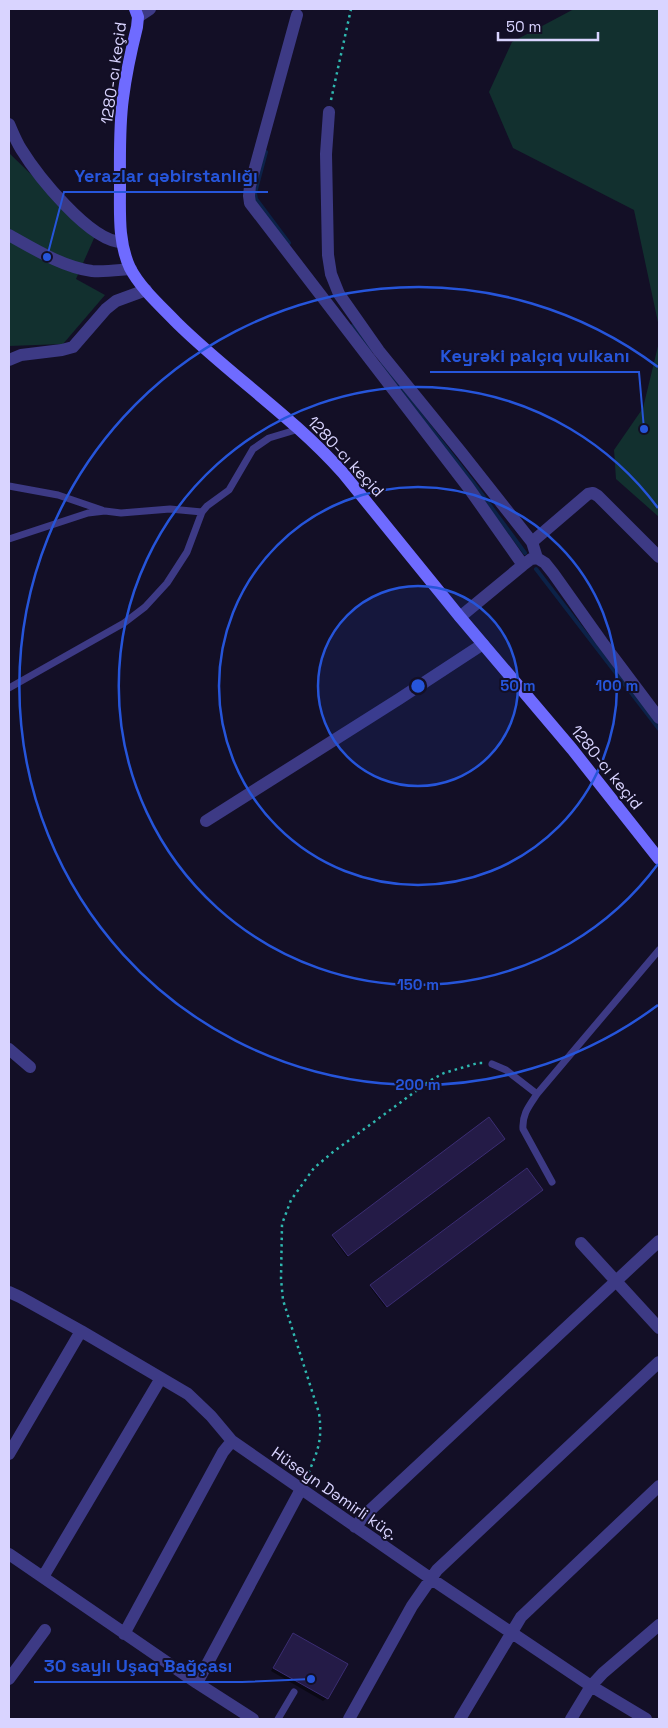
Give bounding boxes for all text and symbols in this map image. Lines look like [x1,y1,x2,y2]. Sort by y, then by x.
scale bar [498,10,598,42]
text: 50 m [506,17,541,36]
street label: 1280-cı keçid [96,21,131,125]
callout: Yerazlar qəbirstanlığı [64,159,268,192]
text: Yerazlar qəbirstanlığı [74,164,258,187]
callout: Keyrəki palçıq vulkanı [430,339,639,372]
text: Keyrəki palçıq vulkanı [440,344,630,367]
street label: 1280-cı keçid [303,412,388,501]
text: 50 m [500,676,536,695]
text: 100 m [596,676,638,695]
centre of rings [409,677,427,695]
street label: 1280-cı keçid [566,721,647,814]
text: 150 m [397,975,439,994]
text: 200 m [396,1075,440,1094]
street label: Hüseyn Dəmirli küç. [267,1442,402,1545]
callout: 30 saylı Uşaq Bağçası [34,1649,242,1682]
text: 30 saylı Uşaq Bağçası [44,1654,232,1677]

